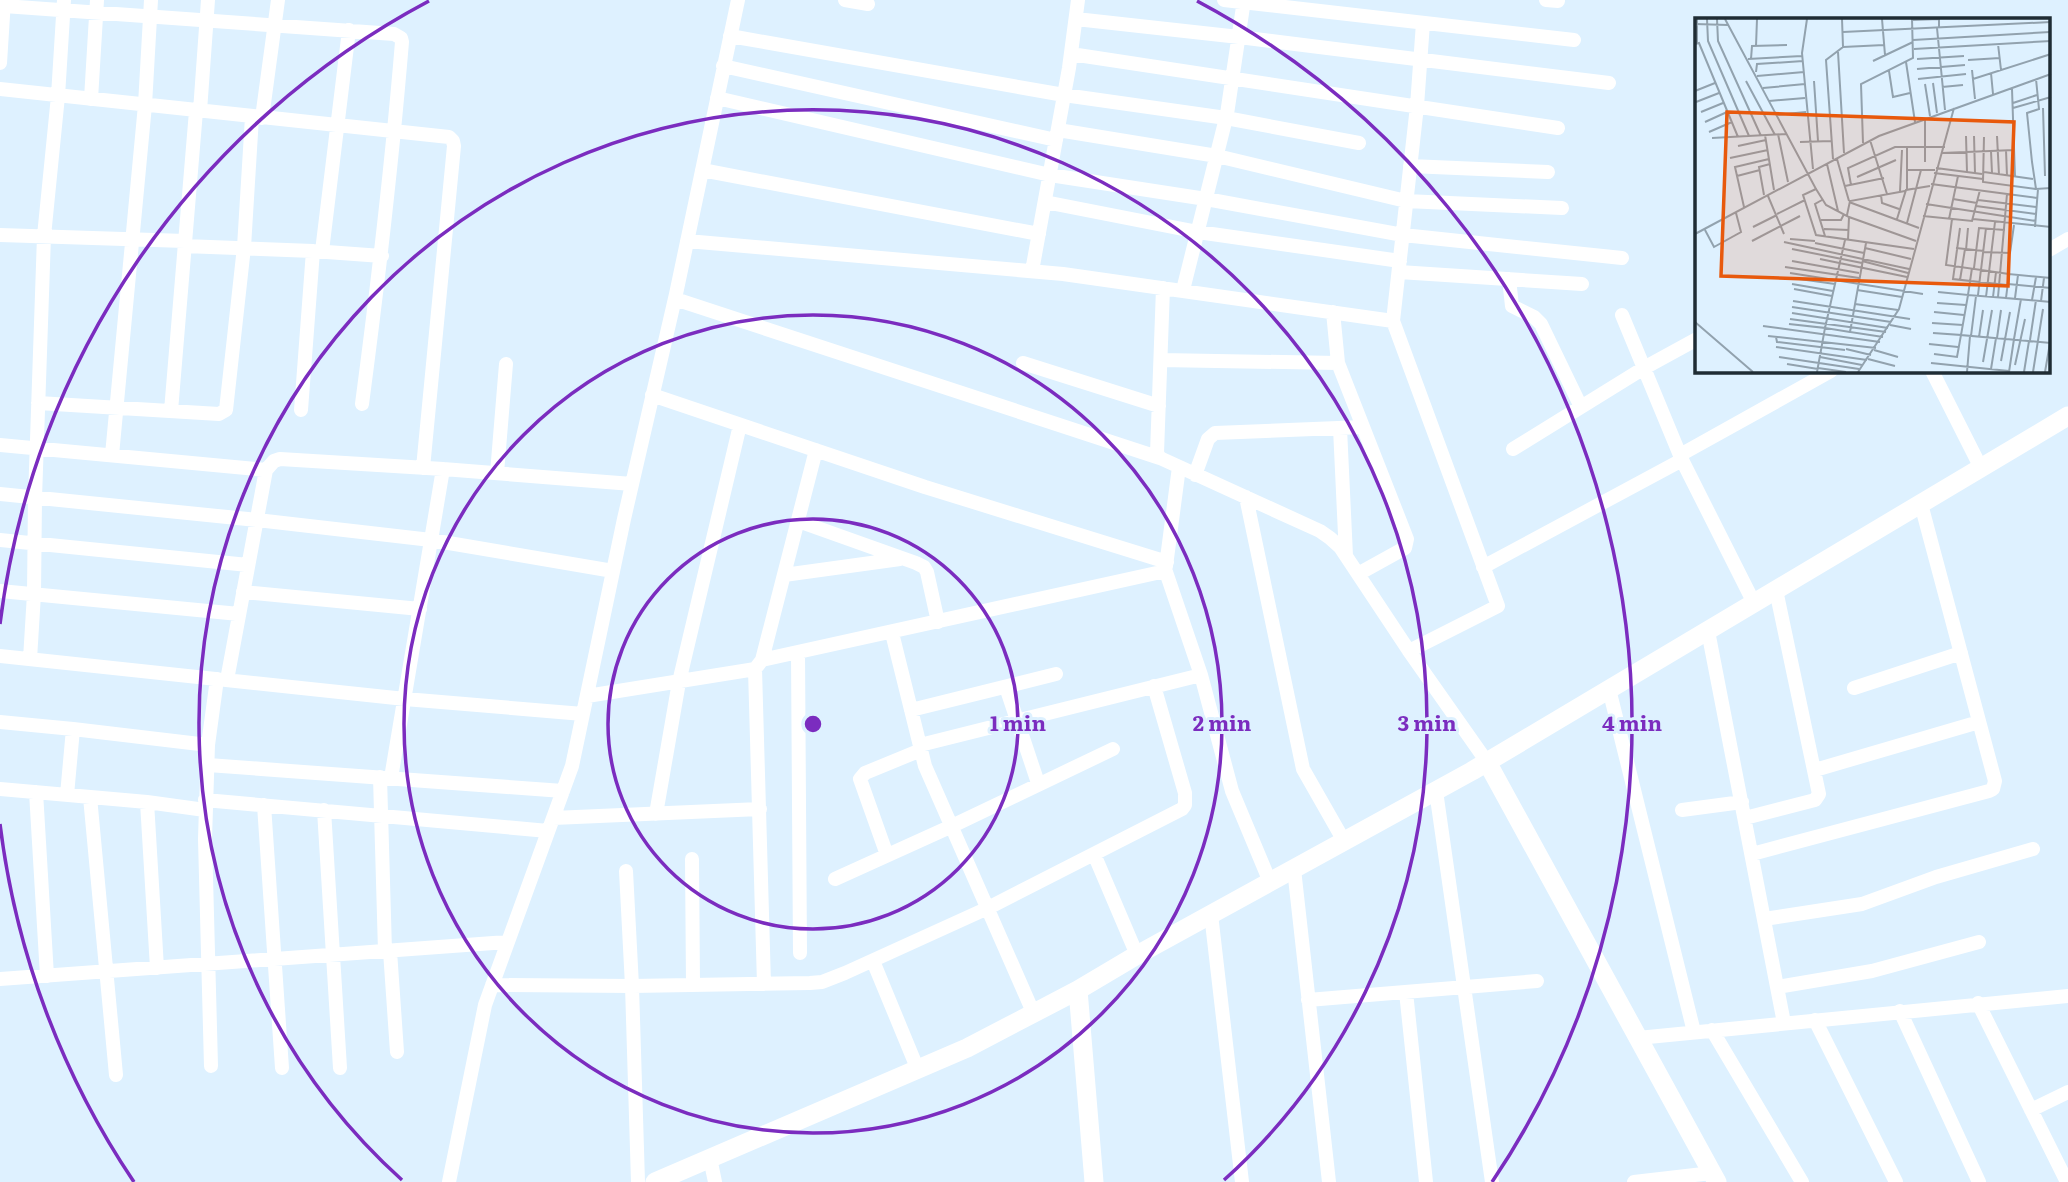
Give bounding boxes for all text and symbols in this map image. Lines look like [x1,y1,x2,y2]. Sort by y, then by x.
inset map [1695,18,2050,373]
text: 1 min [990,706,1046,737]
text: 2 min [1193,706,1252,737]
text: 3 min [1397,706,1457,737]
text: 4 min [1602,706,1662,737]
centre of rings [801,712,825,736]

